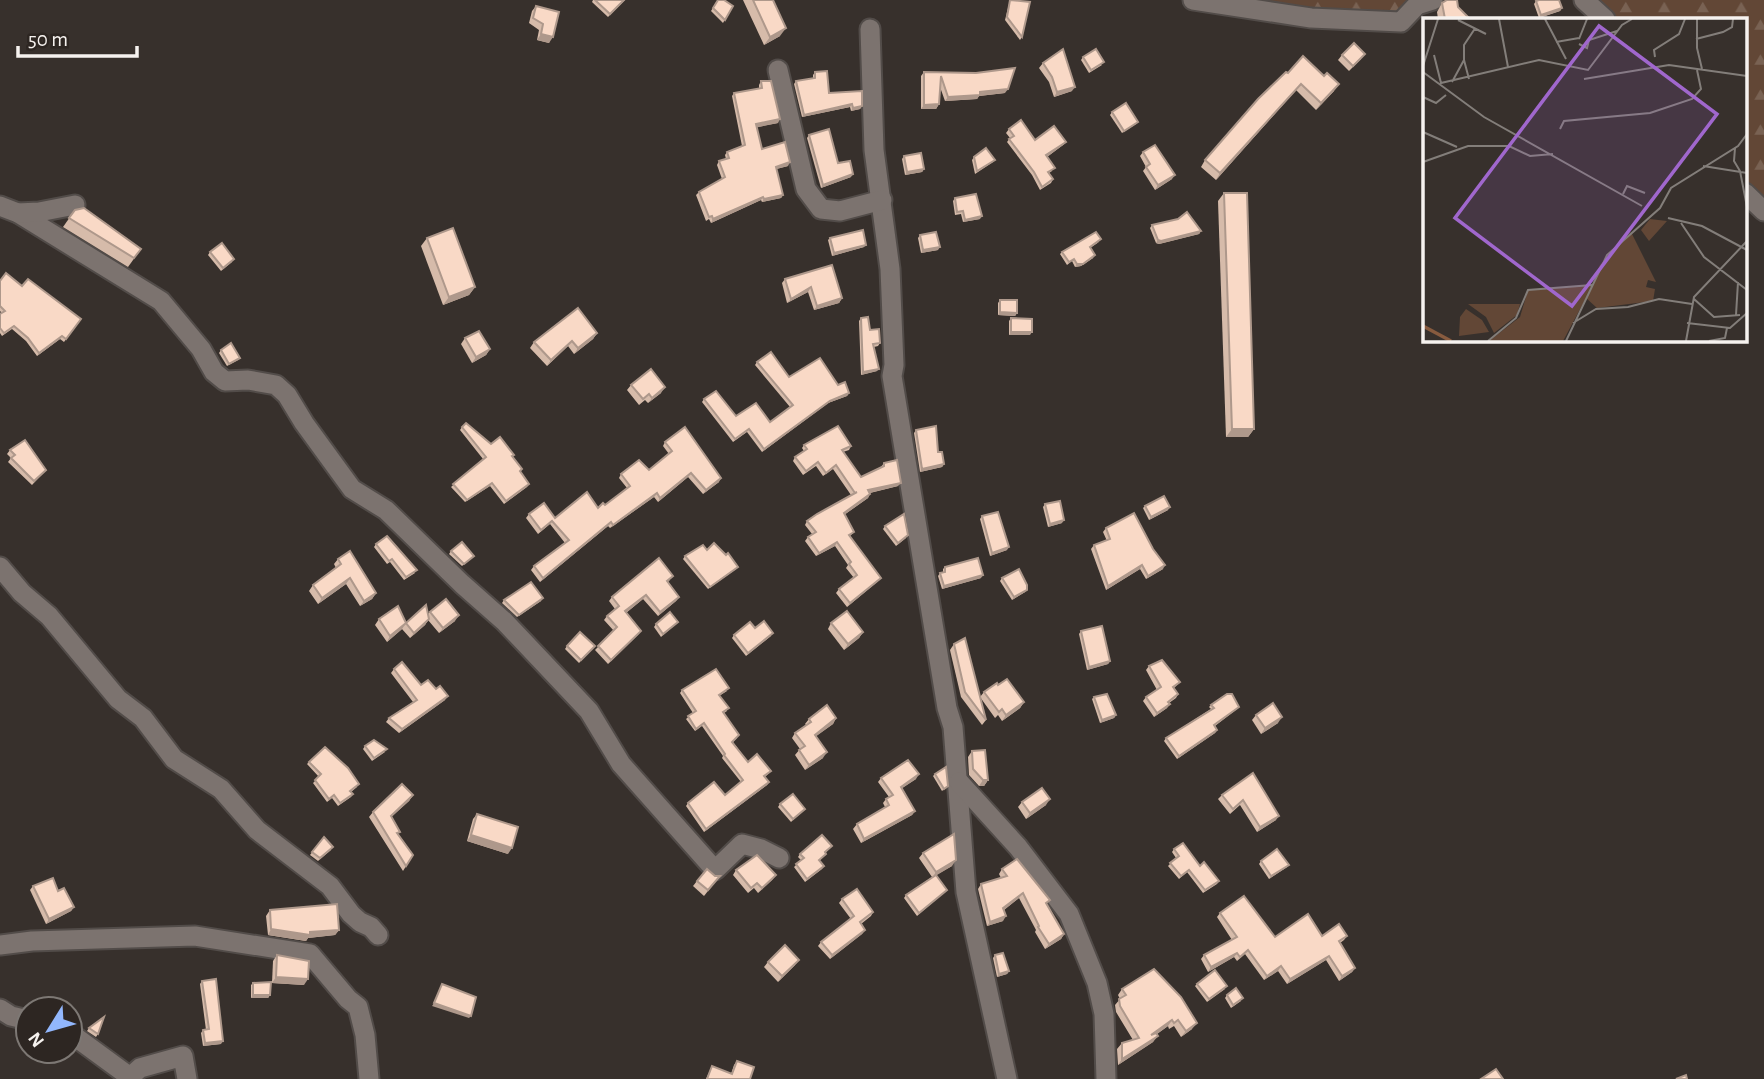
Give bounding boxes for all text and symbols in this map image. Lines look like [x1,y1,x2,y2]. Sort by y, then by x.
scale bar [18,14,136,58]
inset map [1423,18,1746,341]
text: 50 m [28,29,68,50]
north arrow [14,995,84,1065]
text: N [25,1028,48,1050]

